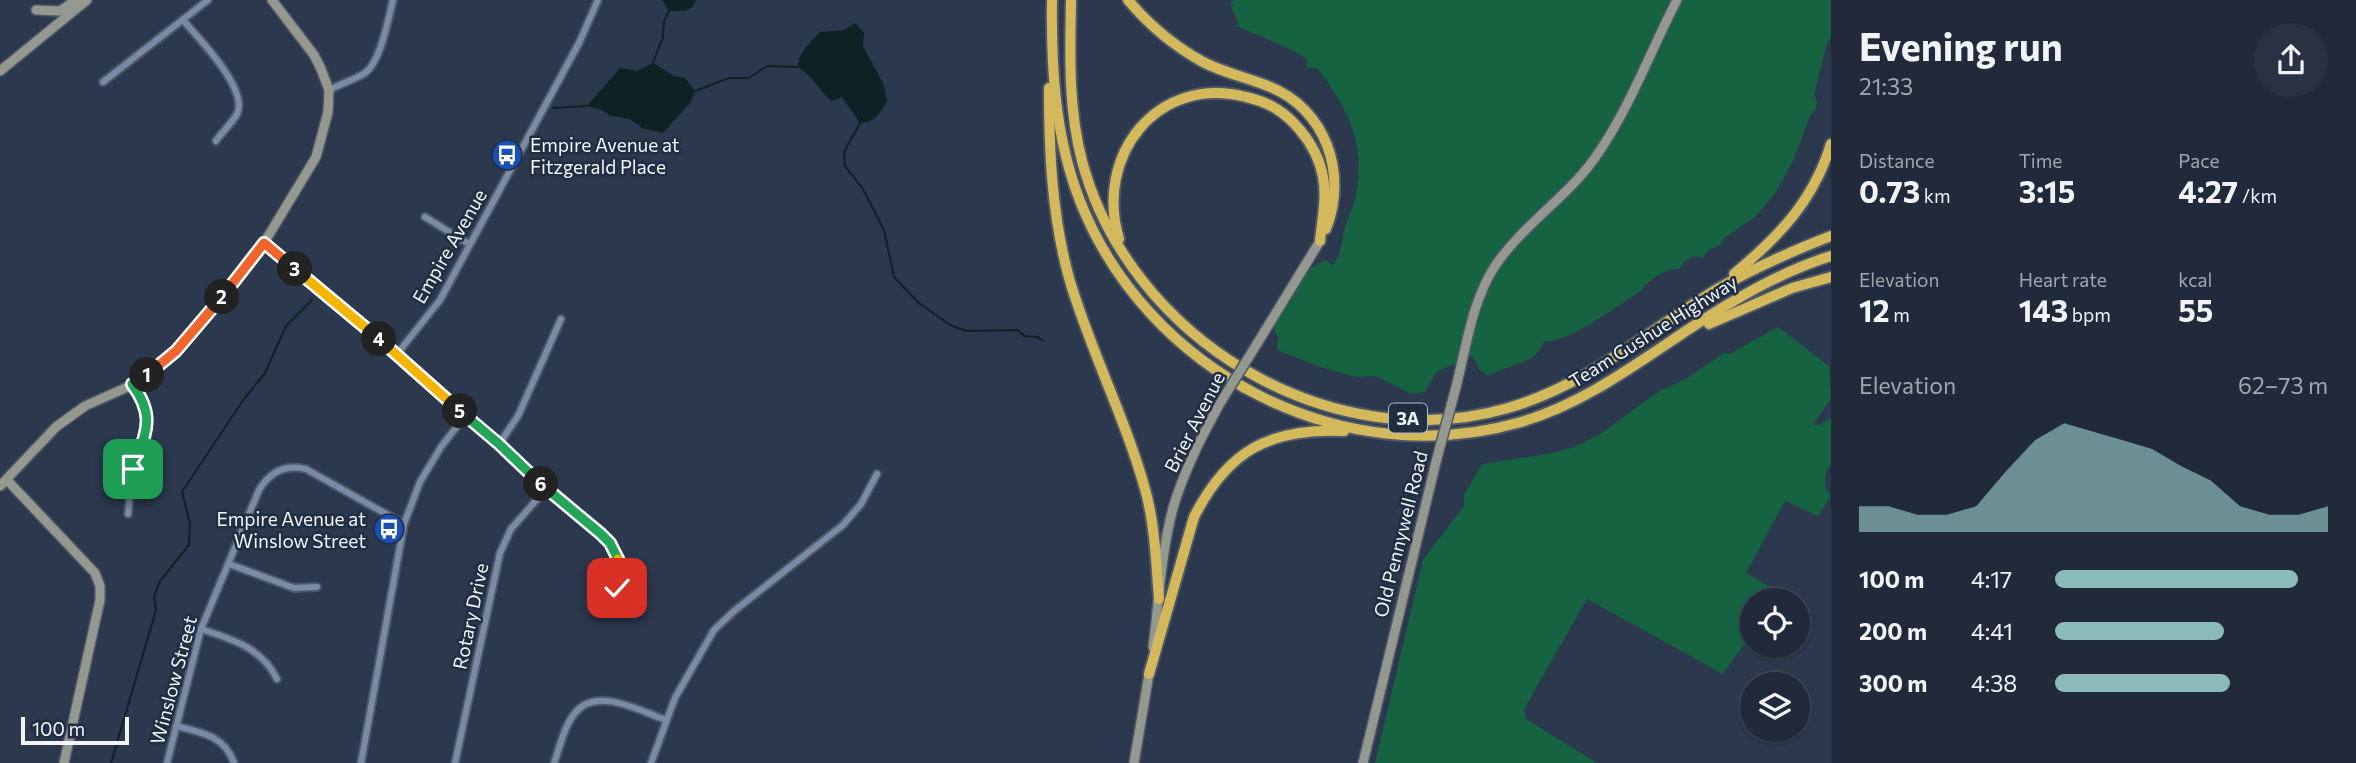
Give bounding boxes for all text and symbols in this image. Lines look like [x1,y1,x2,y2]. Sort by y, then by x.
text: Evening run [1859,22,2063,69]
button: share [2254,23,2328,97]
text: 21:33 [1859,72,1913,100]
place label: Empire Avenue at Fitzgerald Place [530,133,680,178]
bus stop icon: Empire Avenue at Fitzgerald Place [490,138,524,172]
text: Distance [1859,149,1935,172]
text: Time [2019,149,2062,172]
text: Pace [2178,149,2220,172]
text: 0.73 [1859,172,1920,209]
text: 3:15 [2019,172,2075,209]
text: 4:27 [2178,172,2238,209]
text: km [1920,184,1951,207]
text: /km [2238,184,2277,207]
street label: Empire Avenue [407,185,491,307]
pin: 3 [278,252,312,286]
text: 3 [289,257,300,280]
text: Elevation [1859,268,1939,291]
text: Heart rate [2019,268,2107,291]
text: kcal [2178,268,2212,291]
street label: Team Gushue Highway [1565,270,1741,392]
pin: 2 [204,280,240,314]
text: 2 [216,285,227,308]
text: 12 [1859,291,1890,328]
text: 143 [2019,291,2068,328]
text: 55 [2178,291,2213,328]
text: m [1890,303,1910,326]
text: bpm [2068,303,2111,326]
pin: 4 [362,322,396,356]
text: 4 [373,327,384,350]
pin: 1 [130,358,164,392]
text: 1 [142,363,151,386]
street label: Brier Avenue [1159,368,1229,476]
text: Elevation [1859,371,1956,399]
text: 62–73 m [2238,371,2328,399]
pin: 5 [442,394,477,428]
text: 5 [454,399,465,422]
road number: 3A [1389,404,1427,432]
pin [103,439,163,499]
street label: Old Pennywell Road [1368,448,1432,620]
icon: arrive [114,450,152,488]
pin: 6 [524,466,558,502]
text: 6 [535,472,546,495]
place label: Empire Avenue at Winslow Street [216,507,366,552]
bus stop icon: Empire Avenue at Winslow Street [372,512,406,546]
pin [587,558,647,618]
street label: Rotary Drive [448,561,492,671]
text: 100 m [1859,565,1924,593]
text: 4:17 [1971,565,2012,593]
icon: check [598,569,636,607]
map controls [1740,588,1810,742]
button: locate [1740,588,1810,658]
street label: Winslow Street [145,613,201,747]
text: 200 m [1859,617,1927,645]
text: 4:41 [1971,617,2013,645]
text: 300 m [1859,669,1927,697]
text: 4:38 [1971,669,2017,697]
button: layers [1740,672,1810,742]
scale bar [21,714,130,746]
text: 100 m [32,717,85,740]

